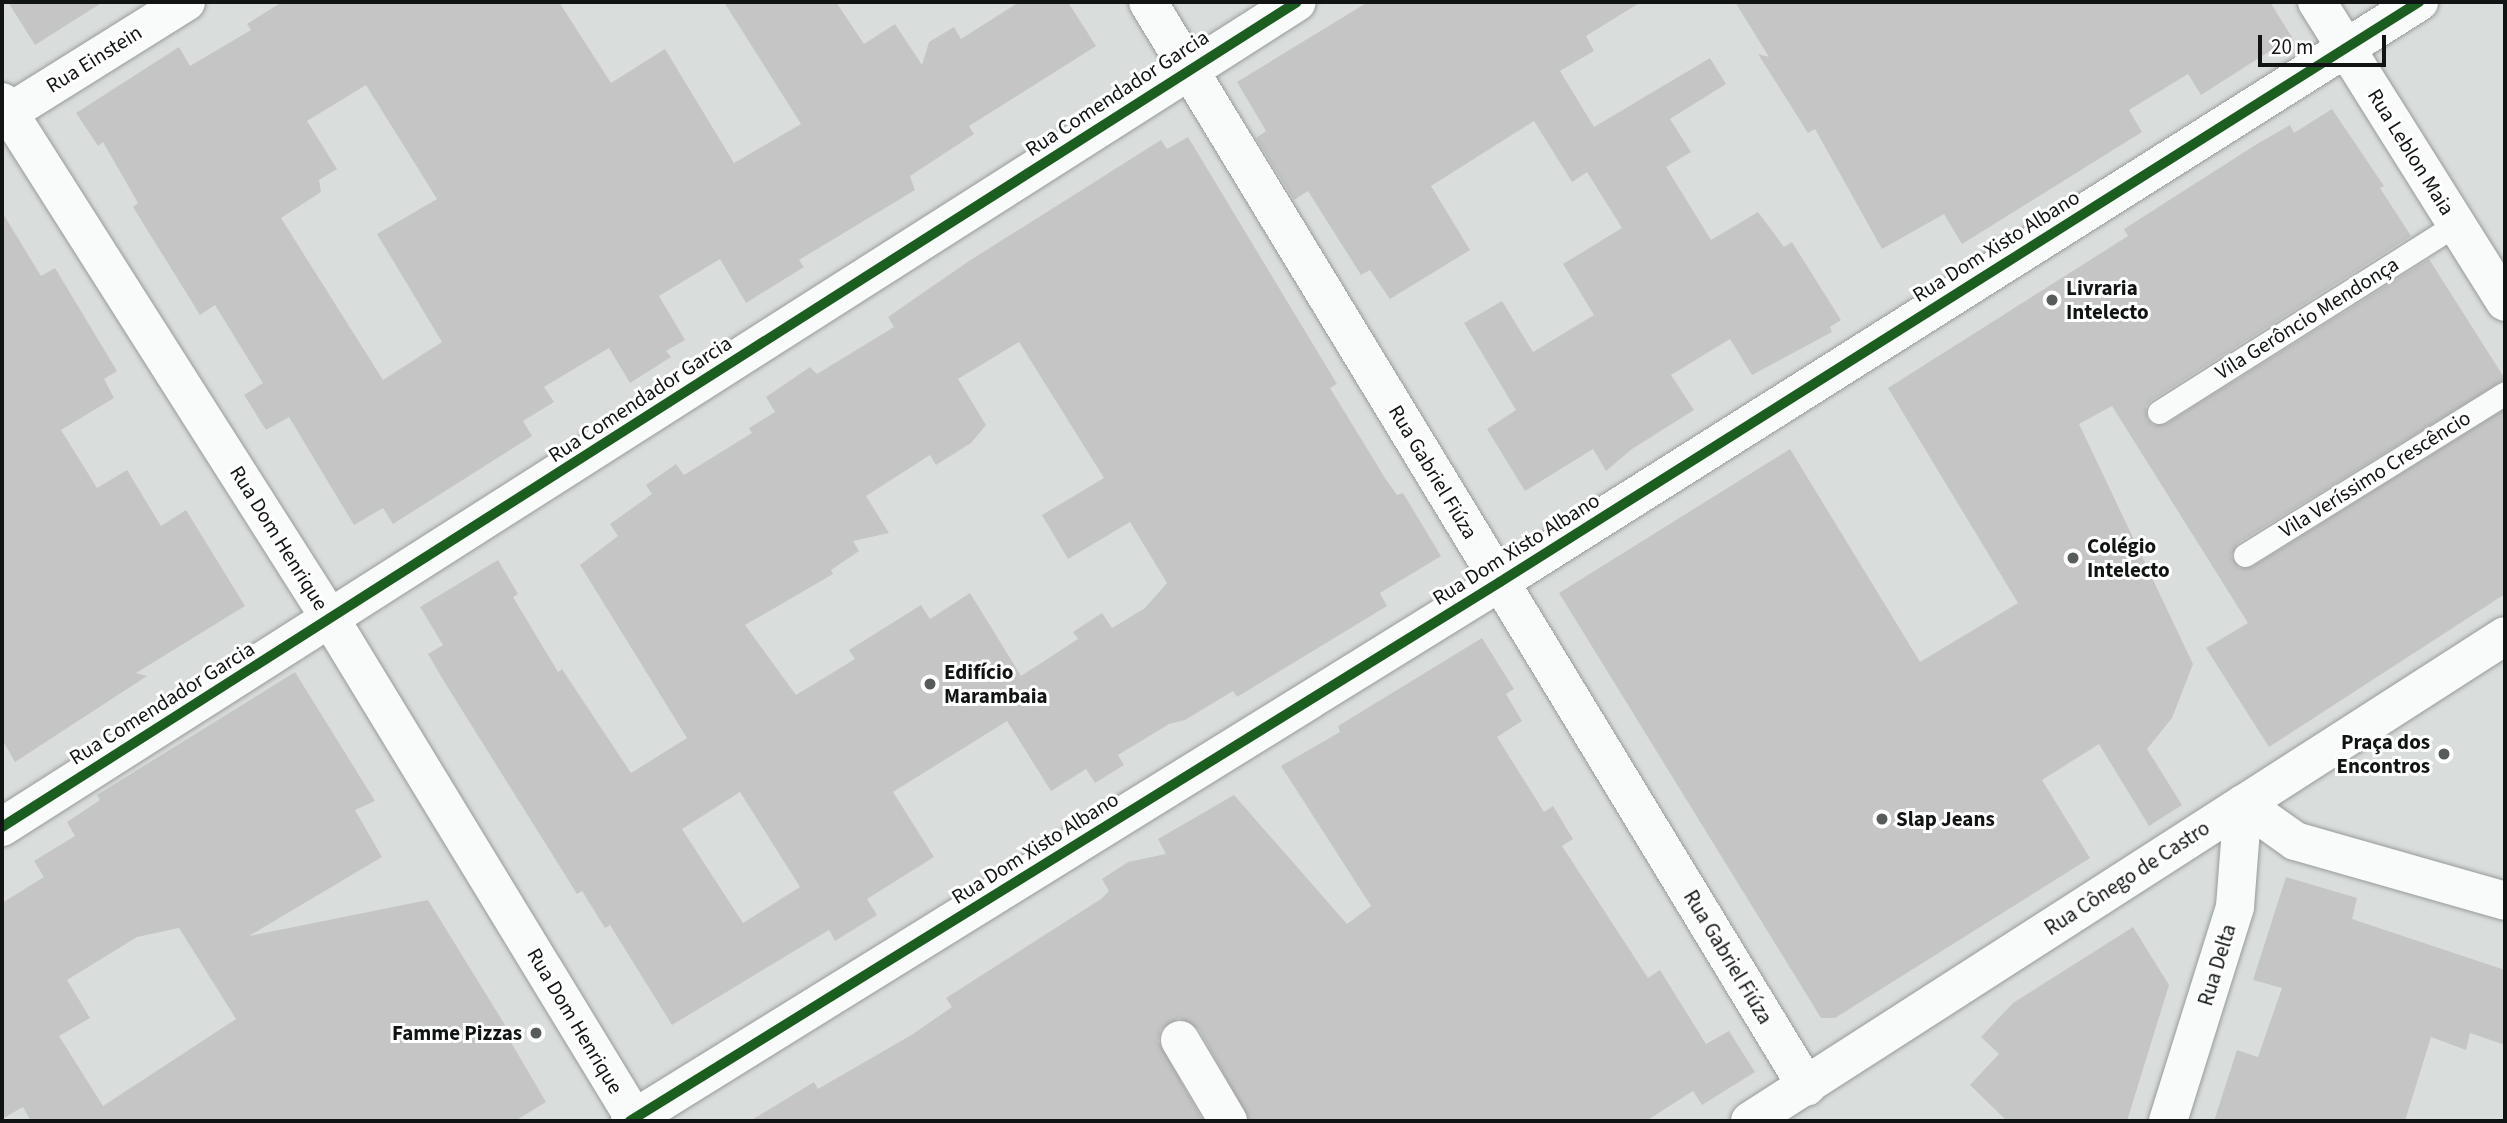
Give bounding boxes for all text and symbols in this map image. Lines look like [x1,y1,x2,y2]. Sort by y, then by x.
street label: Rua Einstein [41,20,147,98]
scale bar [2262,21,2390,65]
street label: Rua Comendador Garcia [1021,24,1213,162]
text: 20 m [2271,32,2313,62]
street label: Rua Leblon Maia [2362,84,2460,220]
street label: Rua Dom Xisto Albano [1908,184,2084,308]
street label: Vila Gerôncio Mendonça [2211,251,2403,385]
place label: Livraria Intelecto [2066,275,2149,325]
marker: Livraria Intelecto [2044,292,2060,308]
street label: Rua Comendador Garcia [544,330,736,468]
street label: Rua Gabriel Fiúza [1383,400,1483,544]
street label: Vila Veríssimo Crescêncio [2275,405,2475,543]
street label: Rua Dom Henrique [224,461,334,615]
street label: Rua Dom Xisto Albano [1428,487,1604,611]
place label: Colégio Intelecto [2087,533,2170,583]
marker: Colégio Intelecto [2065,550,2081,566]
street label: Rua Comendador Garcia [65,636,259,770]
place label: Edifício Marambaia [944,659,1048,709]
marker: Edifício Marambaia [922,676,938,692]
place label: Praça dos Encontros [2337,729,2430,779]
marker: Praça dos Encontros [2436,746,2452,762]
street label: Rua Dom Xisto Albano [947,786,1123,910]
place label: Slap Jeans [1896,806,1995,832]
marker: Slap Jeans [1874,811,1890,827]
street label: Rua Cônego de Castro [2040,815,2214,941]
street label: Rua Gabriel Fiúza [1678,885,1778,1029]
street label: Rua Delta [2193,921,2241,1009]
street label: Rua Dom Henrique [522,944,628,1098]
place label: Famme Pizzas [392,1020,522,1046]
marker: Famme Pizzas [528,1025,544,1041]

